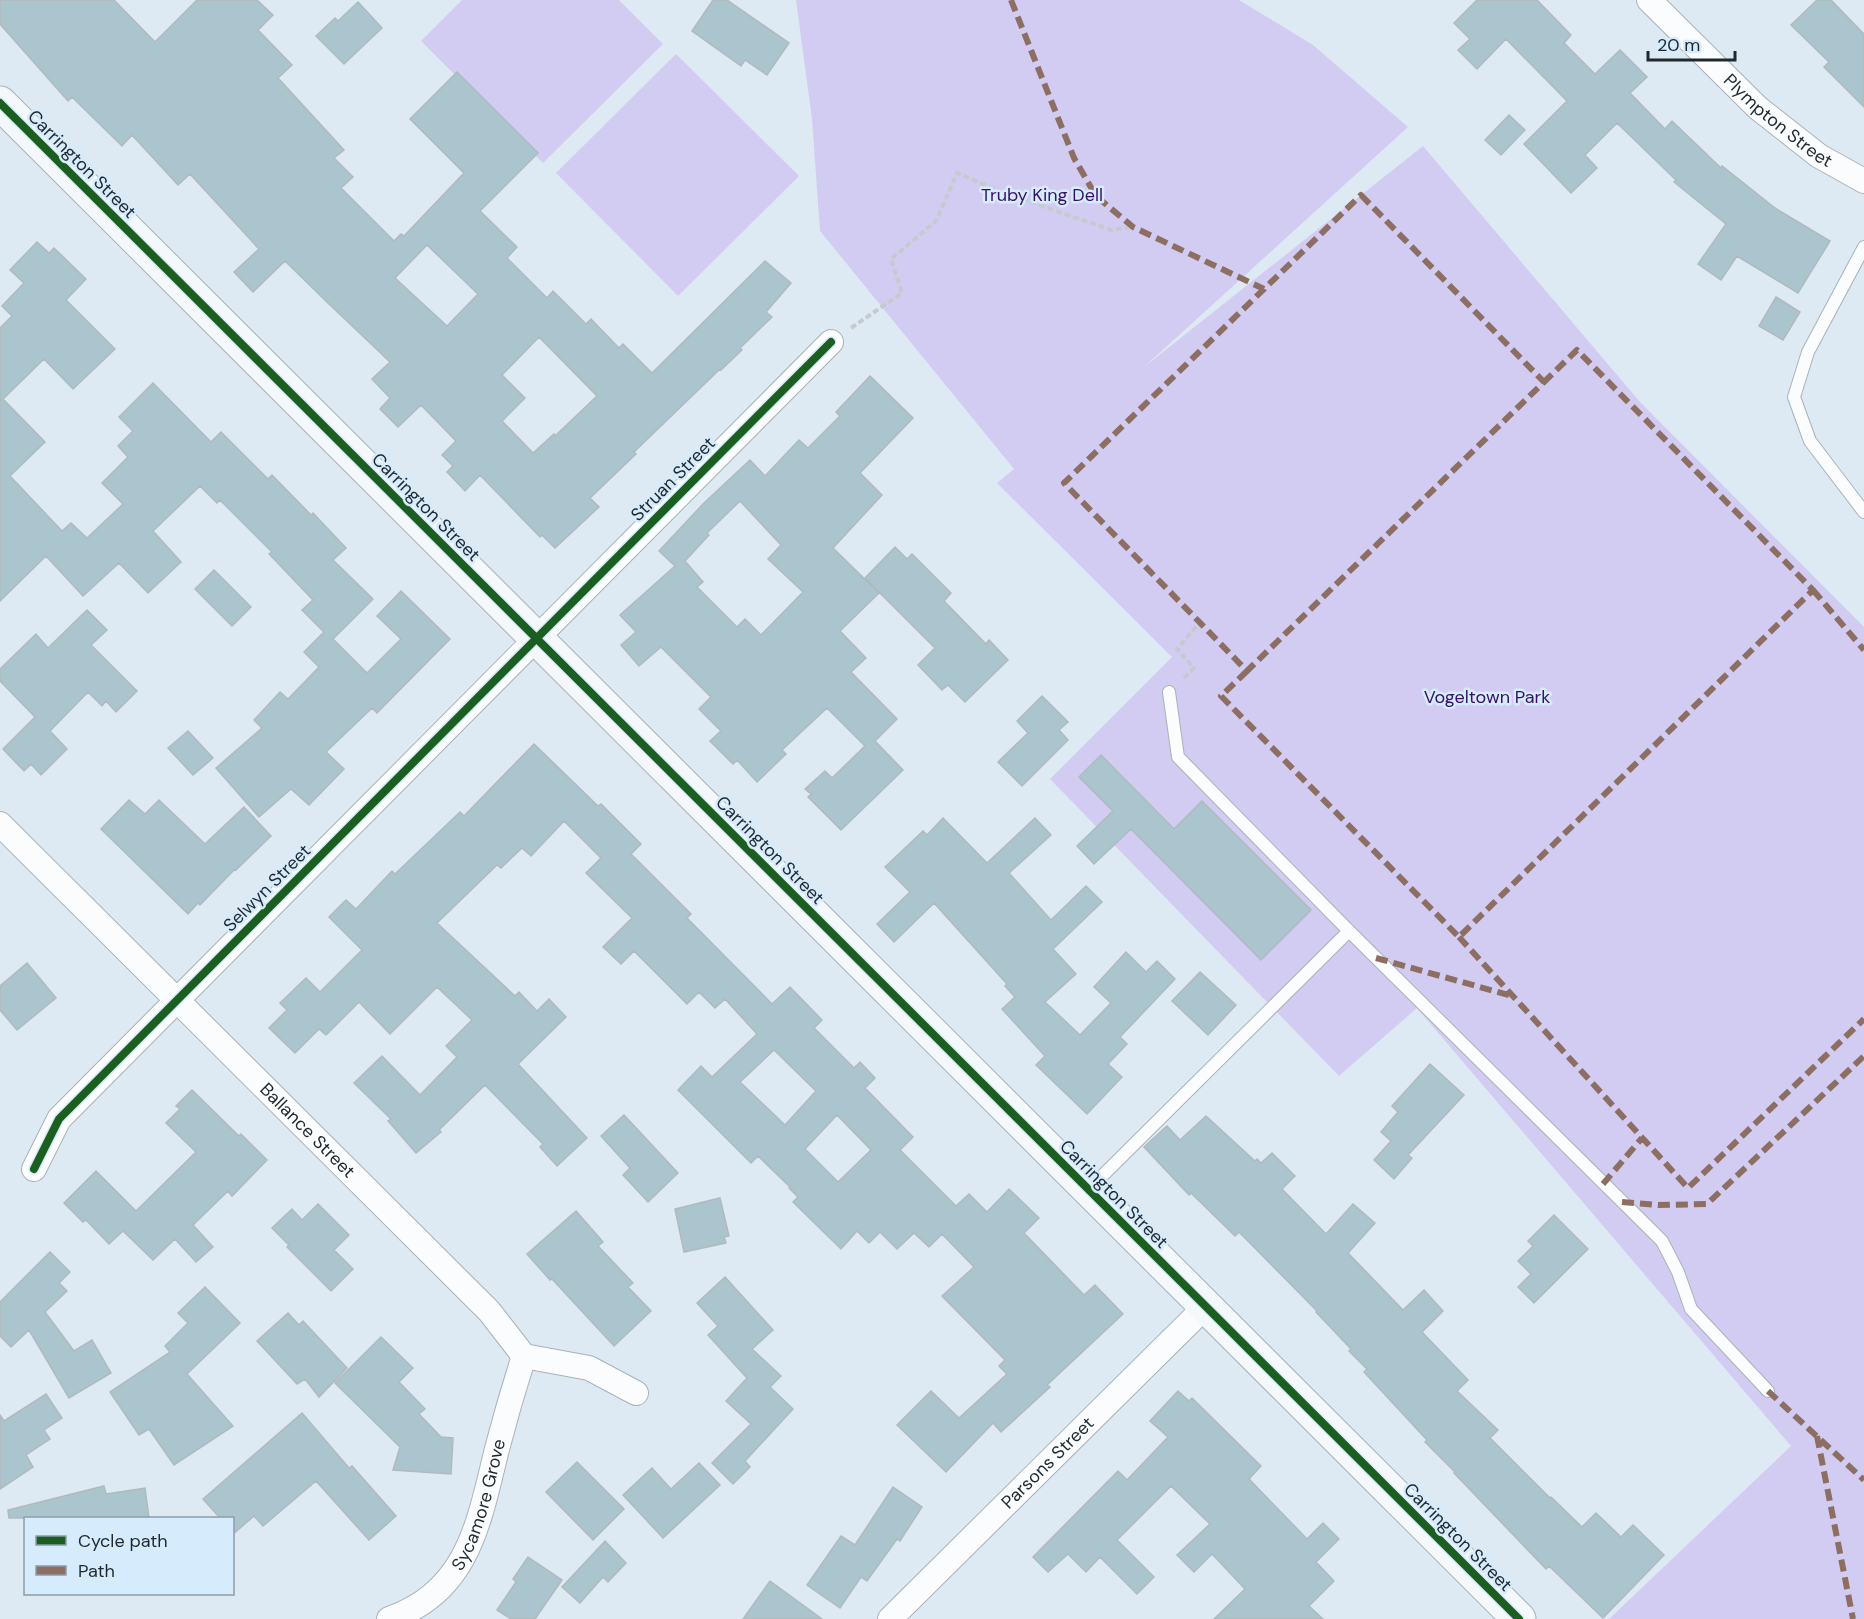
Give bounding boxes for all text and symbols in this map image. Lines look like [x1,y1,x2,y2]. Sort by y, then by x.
scale bar [1648,24,1735,62]
text: 20 m [1657,33,1700,57]
street label: Plympton Street [1718,68,1837,173]
street label: Carrington Street [22,104,142,224]
park label: Truby King Dell [981,183,1103,207]
street label: Struan Street [625,431,721,527]
street label: Carrington Street [366,447,486,567]
park label: Vogeltown Park [1424,685,1550,709]
street label: Carrington Street [710,790,830,910]
street label: Selwyn Street [218,839,316,937]
street label: Ballance Street [255,1078,360,1183]
street label: Carrington Street [1054,1134,1174,1254]
street label: Parsons Street [996,1412,1099,1514]
street label: Sycamore Grove [446,1436,511,1575]
street label: Carrington Street [1398,1477,1518,1597]
legend [24,1517,234,1595]
text: Cycle path [78,1529,168,1553]
text: Path [78,1559,115,1583]

